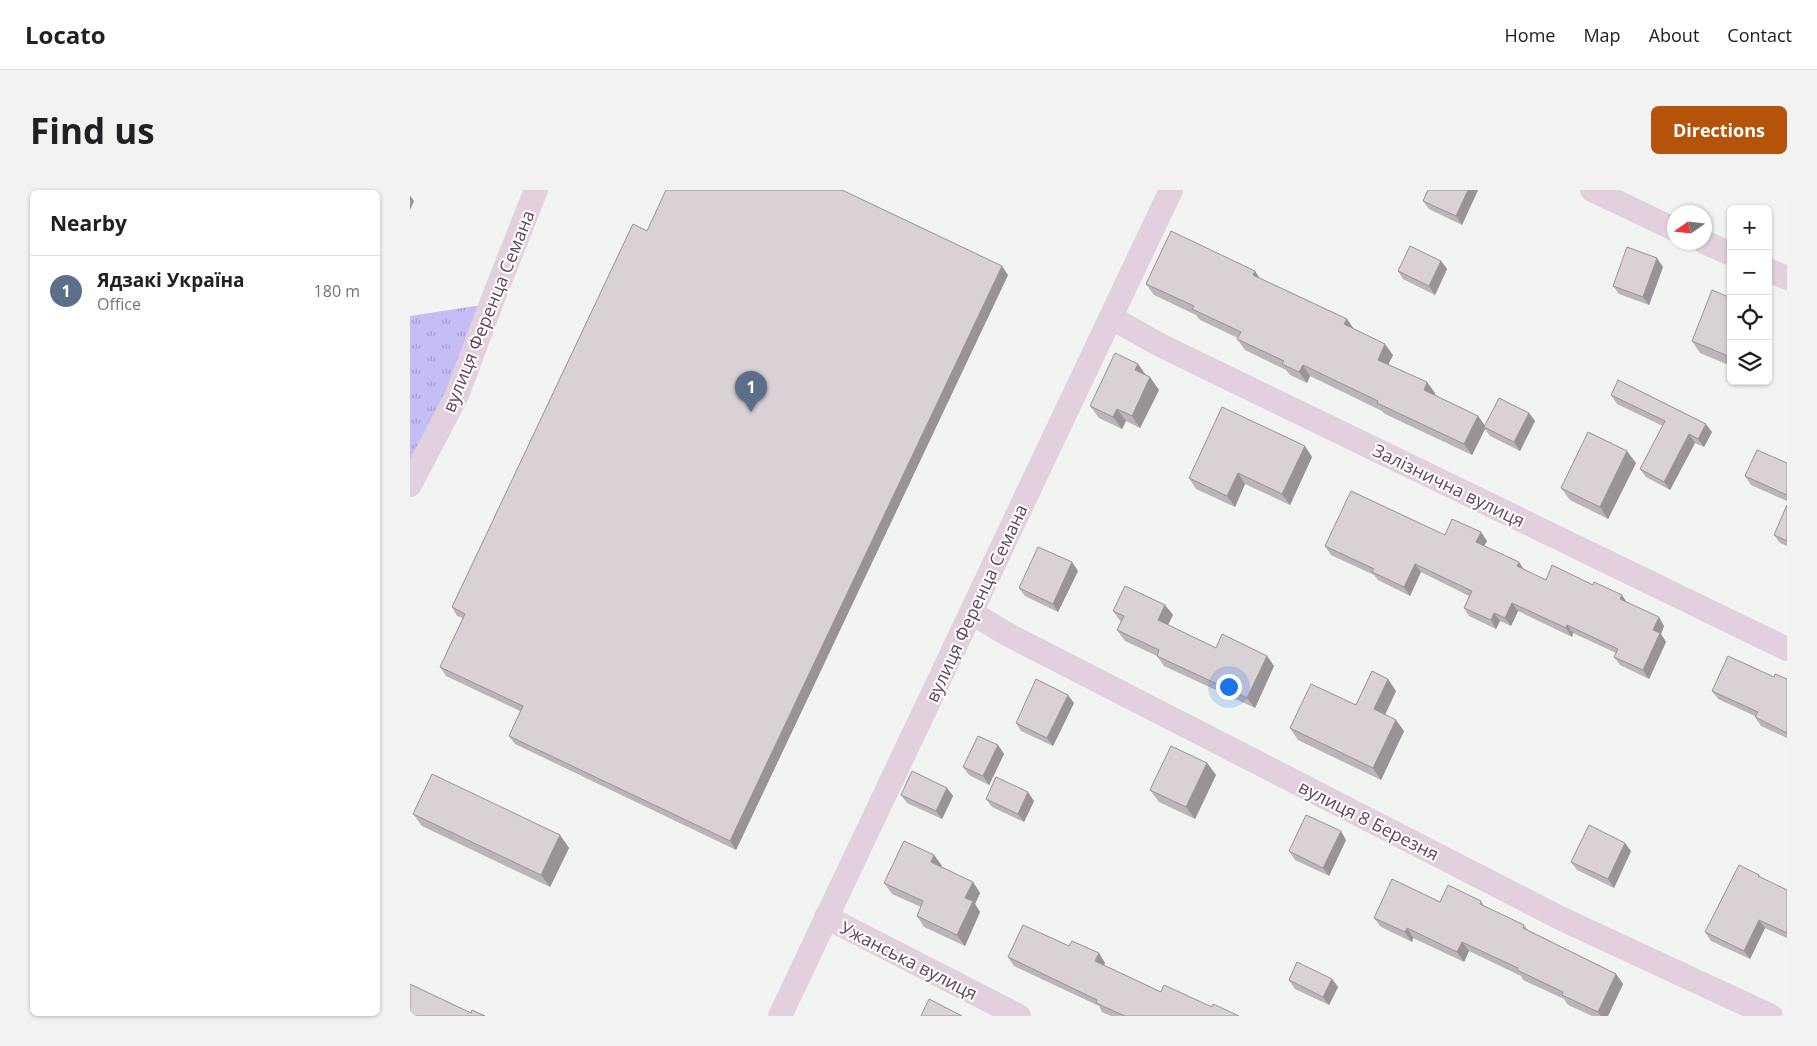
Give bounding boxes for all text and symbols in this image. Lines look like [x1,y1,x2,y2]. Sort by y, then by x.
text: Locato [25,18,106,51]
text: Home [1505,23,1555,47]
text: Map [1583,23,1621,47]
text: About [1649,23,1699,47]
text: Contact [1727,23,1792,47]
button: Directions [1651,106,1787,154]
text: Find us [30,107,155,154]
north arrow [1667,205,1712,250]
map controls [1727,205,1772,385]
button: + [1727,205,1772,250]
street label: вулиця Ференца Семана [436,206,540,416]
text: Nearby [50,209,127,237]
button: − [1727,250,1772,295]
text: Ядзакі Україна [97,267,245,293]
text: 1 [61,280,71,302]
text: 180 m [314,280,360,302]
text: Office [97,293,141,315]
button: locate [1727,295,1772,340]
button: layers [1727,340,1772,385]
pin: 1 [735,371,767,412]
street label: Залізнична вулиця [1369,438,1529,532]
street label: вулиця Ференца Семана [919,500,1033,706]
your location [1216,674,1242,700]
street label: вулиця 8 Березня [1295,774,1443,866]
street label: Ужанська вулиця [836,915,982,1005]

